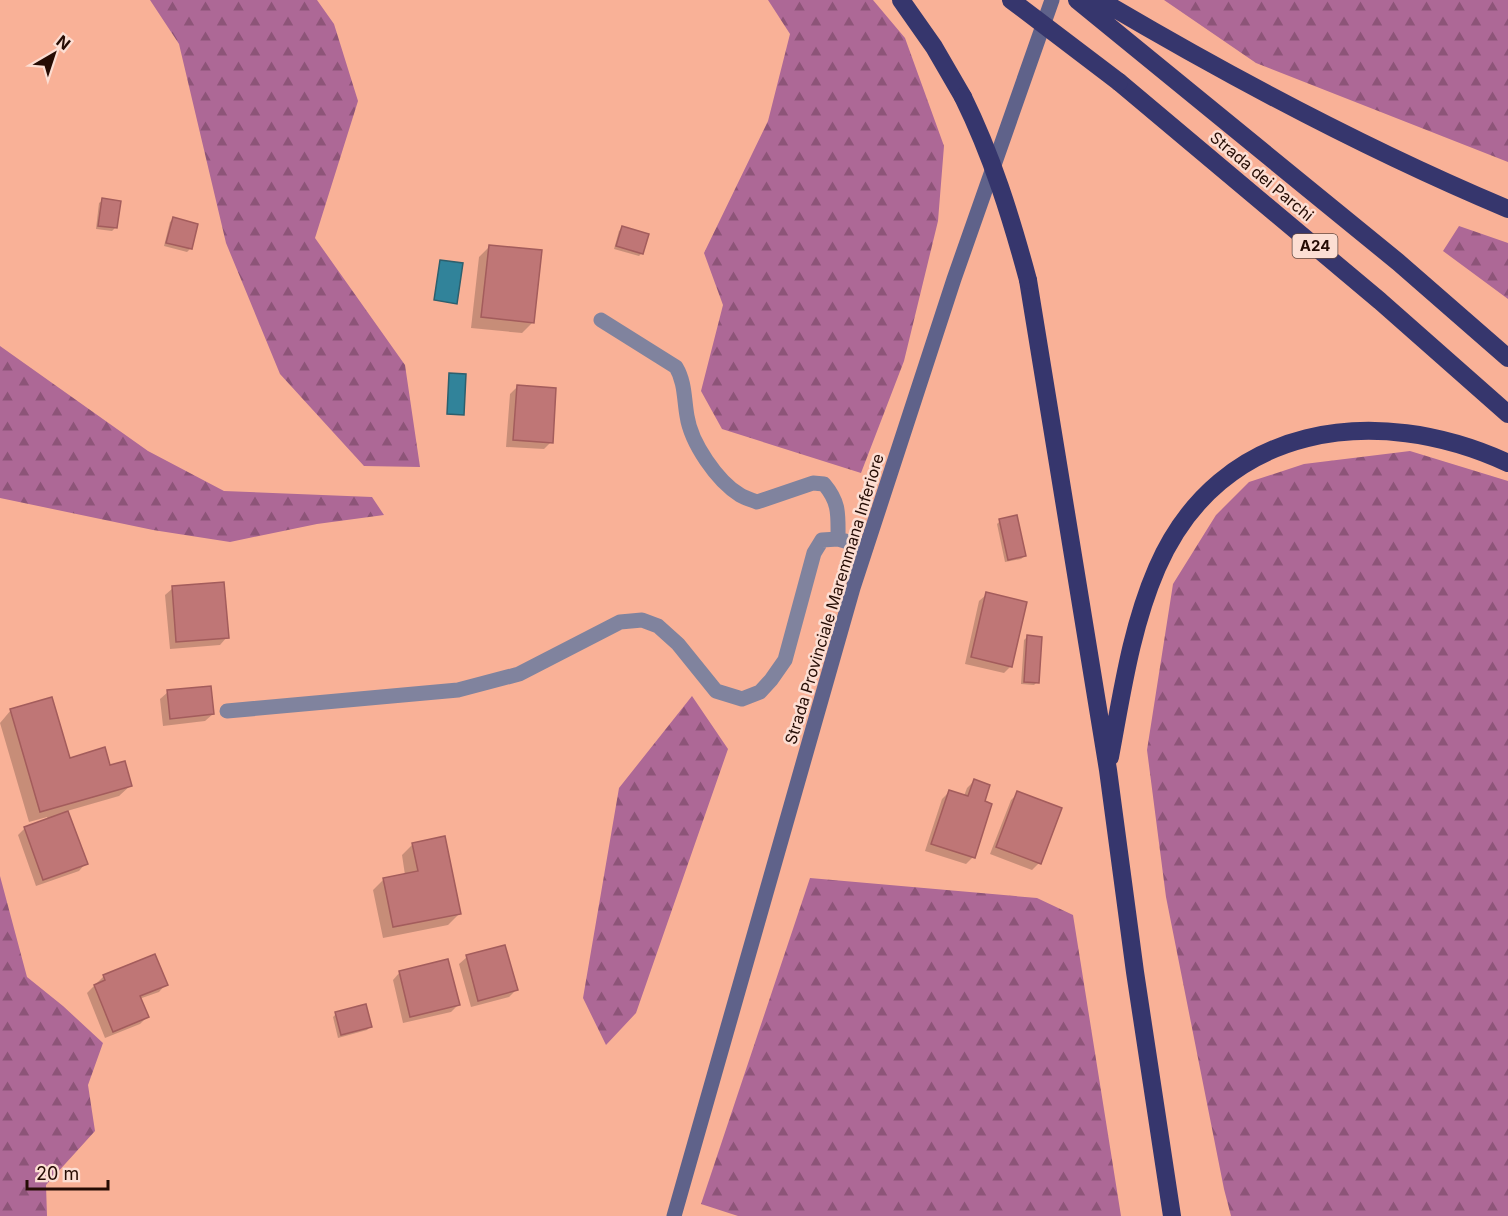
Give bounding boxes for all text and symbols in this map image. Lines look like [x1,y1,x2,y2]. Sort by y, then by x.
north arrow [24,24,84,84]
text: N [52,31,74,54]
street label: Strada dei Parchi [1206,127,1318,225]
road number: A24 [1292,234,1338,258]
street label: Strada Provinciale Maremmana Inferiore [780,451,888,747]
scale bar [27,1153,108,1191]
text: 20 m [36,1163,79,1184]

